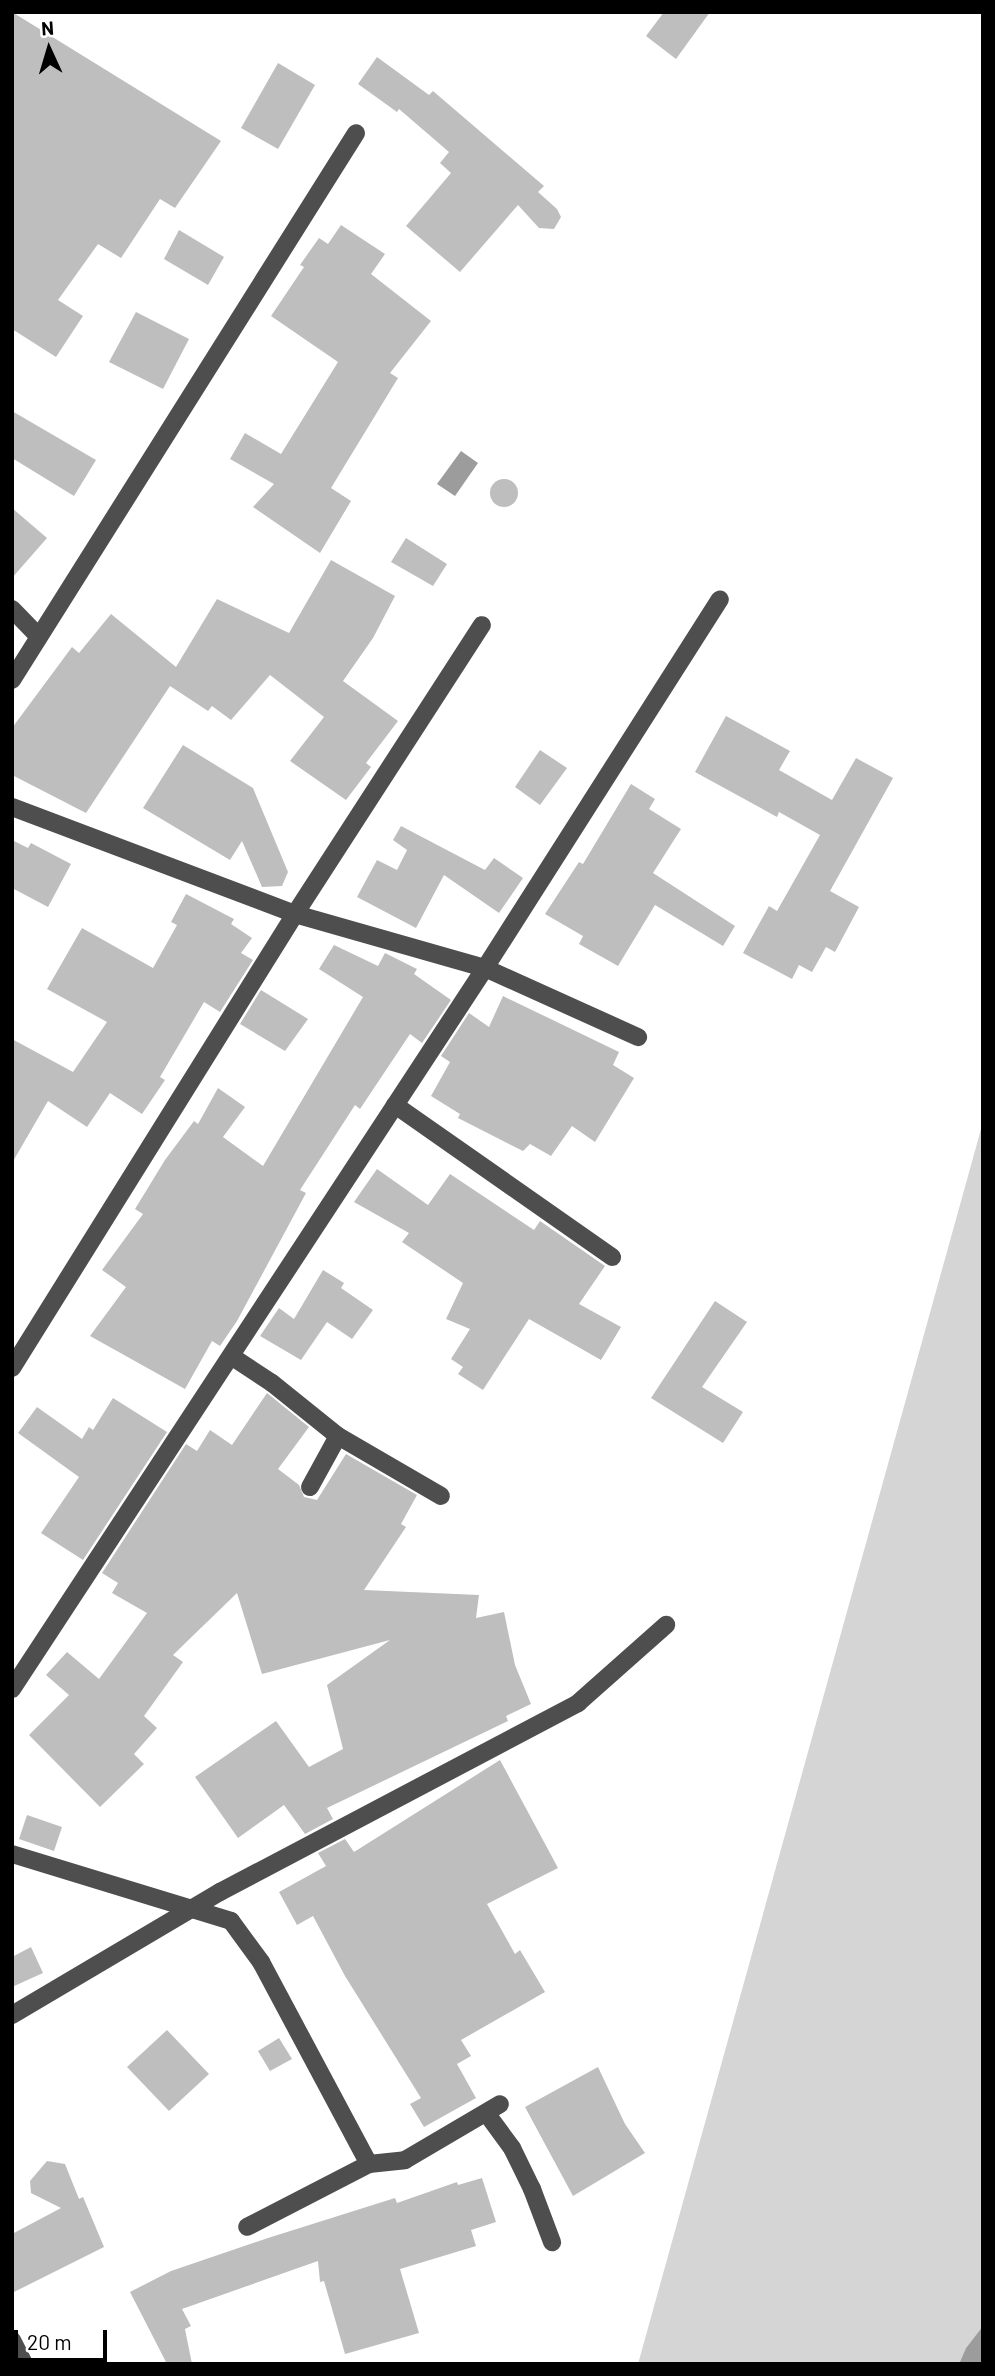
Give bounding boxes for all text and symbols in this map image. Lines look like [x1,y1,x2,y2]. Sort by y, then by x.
north arrow [14,14,84,84]
text: N [40,16,55,39]
scale bar [18,2316,110,2360]
text: 20 m [27,2329,72,2354]

